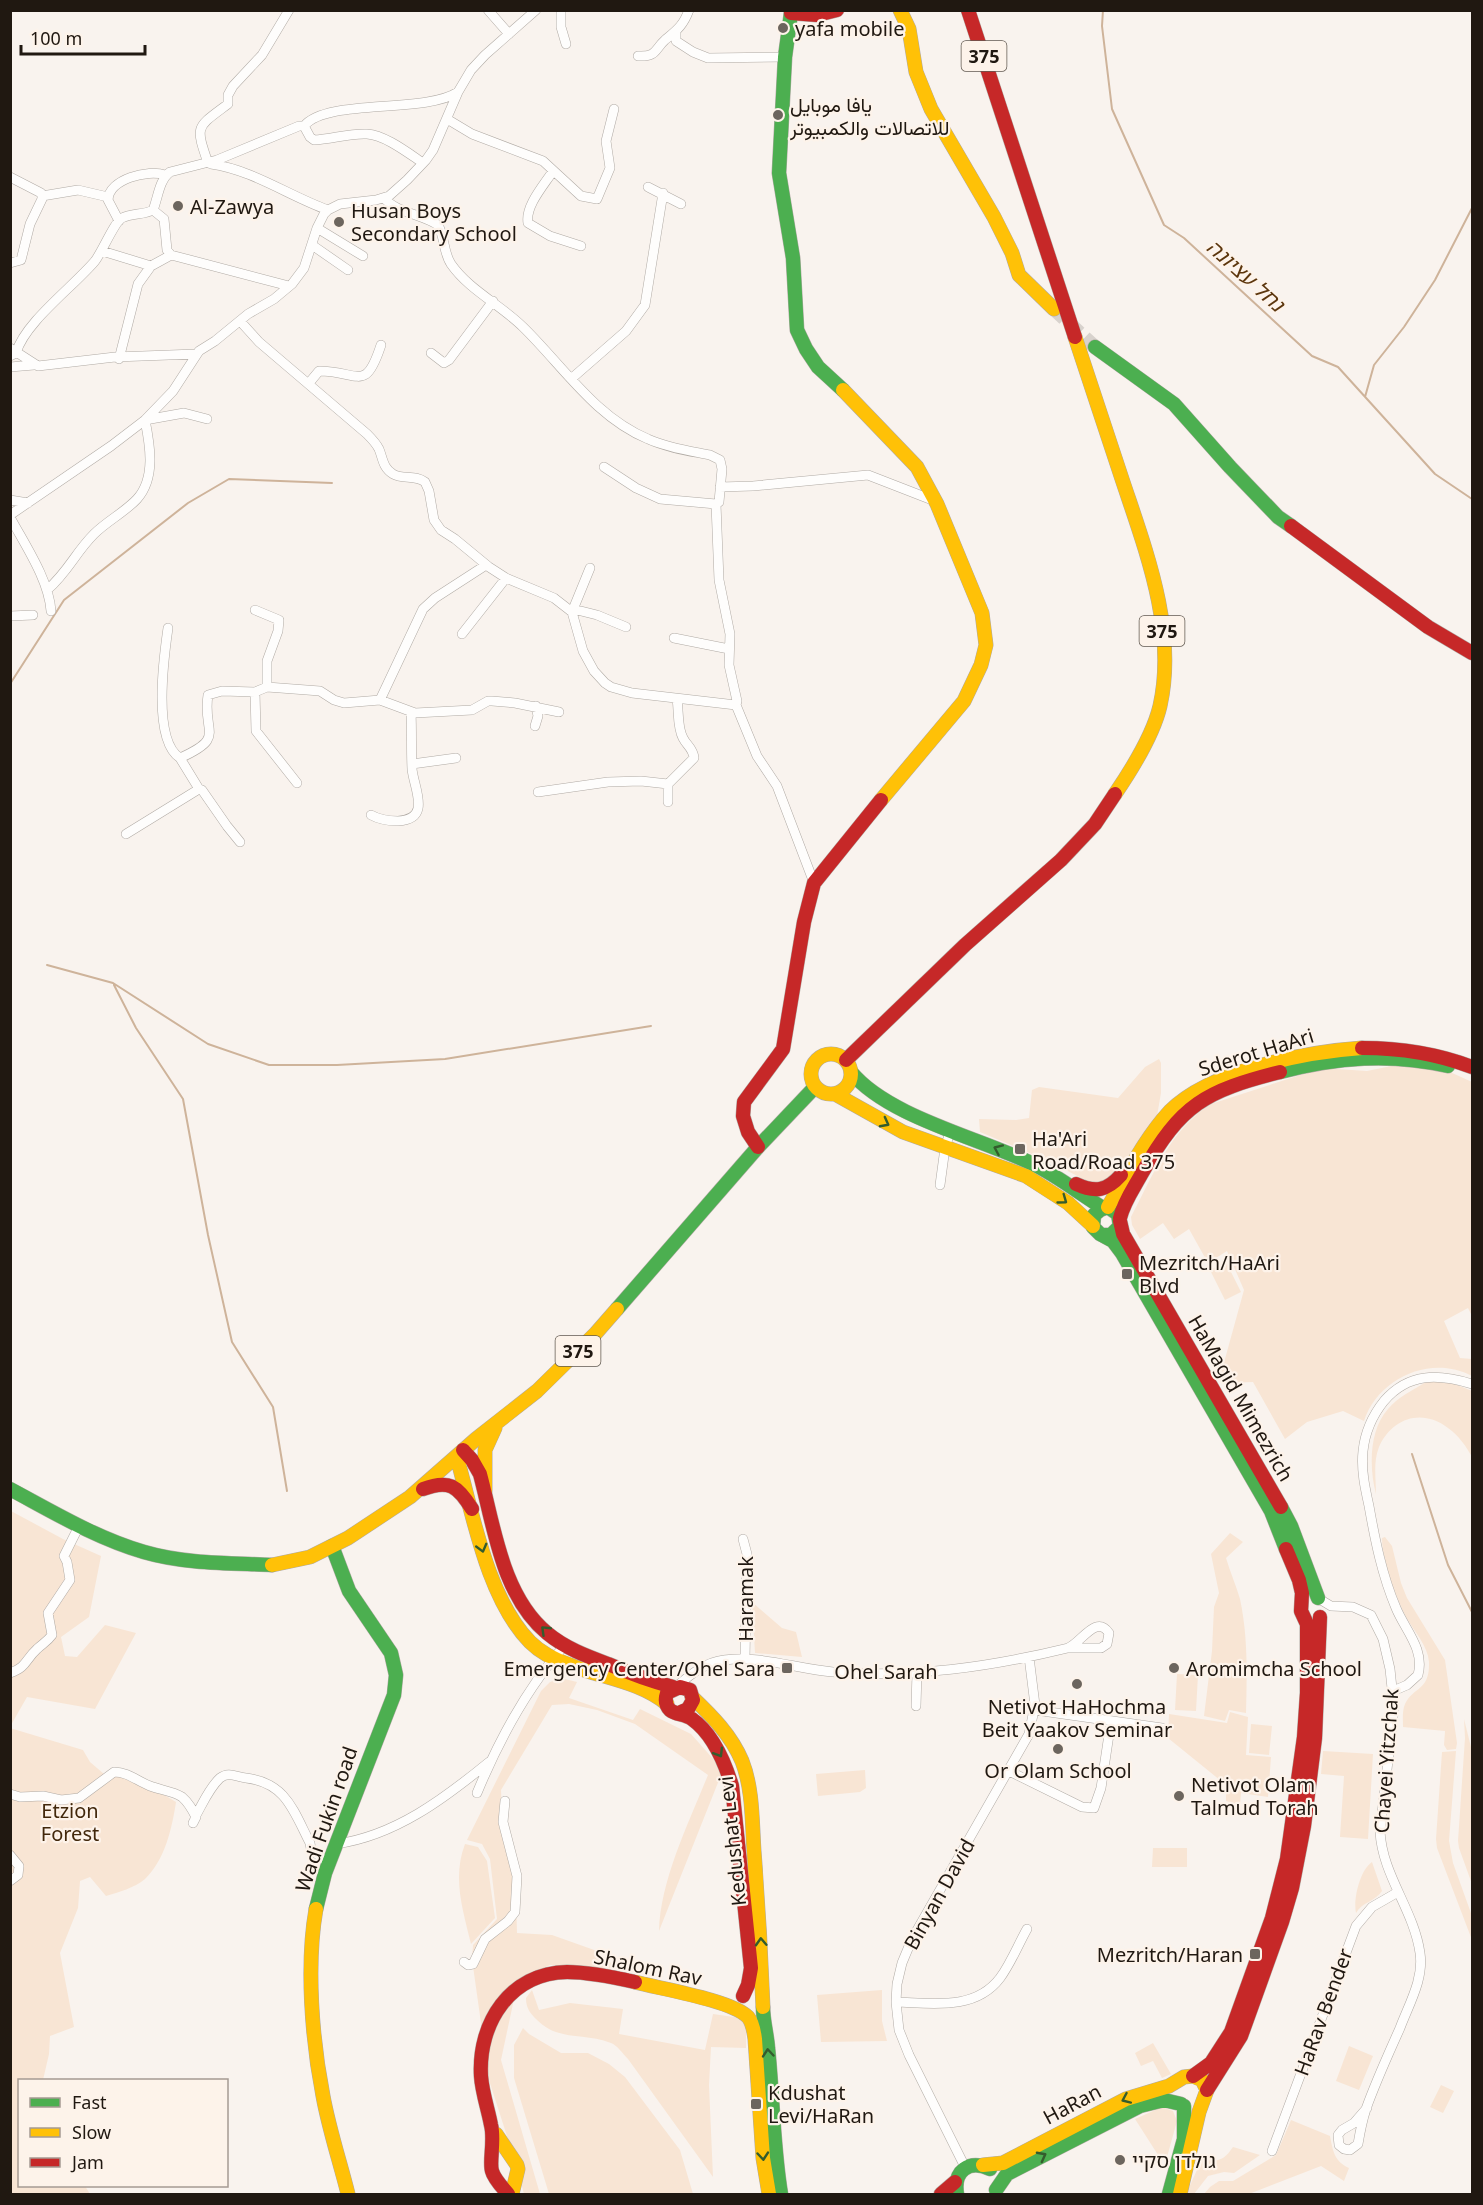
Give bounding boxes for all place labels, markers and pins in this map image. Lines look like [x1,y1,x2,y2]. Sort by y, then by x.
place label: yafa mobile [795,15,904,42]
marker: yafa mobile [776,21,790,35]
place label: يافا موبايل للاتصالات والكمبيوتر [789,91,949,141]
marker: يافا موبايل للاتصالات والكمبيوتر [771,108,785,122]
place label: Al-Zawya [190,193,274,220]
place label: Husan Boys Secondary School [351,197,517,247]
marker: Al-Zawya [171,199,185,213]
marker: Husan Boys Secondary School [332,215,346,229]
place label: Ha'Ari Road/Road 375 [1032,1125,1175,1175]
marker: Ha'Ari Road/Road 375 [1013,1142,1027,1156]
place label: Mezritch/HaAri Blvd [1139,1249,1280,1299]
marker: Mezritch/HaAri Blvd [1120,1267,1134,1281]
place label: Emergency Center/Ohel Sara [504,1655,775,1682]
place label: Aromimcha School [1186,1655,1362,1682]
marker: Emergency Center/Ohel Sara [780,1661,794,1675]
marker: Aromimcha School [1167,1661,1181,1675]
marker: Netivot HaHochma Beit Yaakov Seminar [1070,1677,1084,1691]
place label: Netivot HaHochma Beit Yaakov Seminar [982,1693,1172,1743]
marker: Or Olam School [1051,1742,1065,1756]
place label: Or Olam School [984,1757,1132,1784]
place label: Netivot Olam Talmud Torah [1191,1771,1319,1821]
marker: Netivot Olam Talmud Torah [1172,1789,1186,1803]
place label: Mezritch/Haran [1097,1941,1243,1968]
marker: Mezritch/Haran [1248,1947,1262,1961]
place label: Kdushat Levi/HaRan [768,2079,874,2129]
marker: Kdushat Levi/HaRan [749,2097,763,2111]
place label: גולדן סקיי [1132,2147,1216,2174]
marker: גולדן סקיי [1113,2153,1127,2167]

